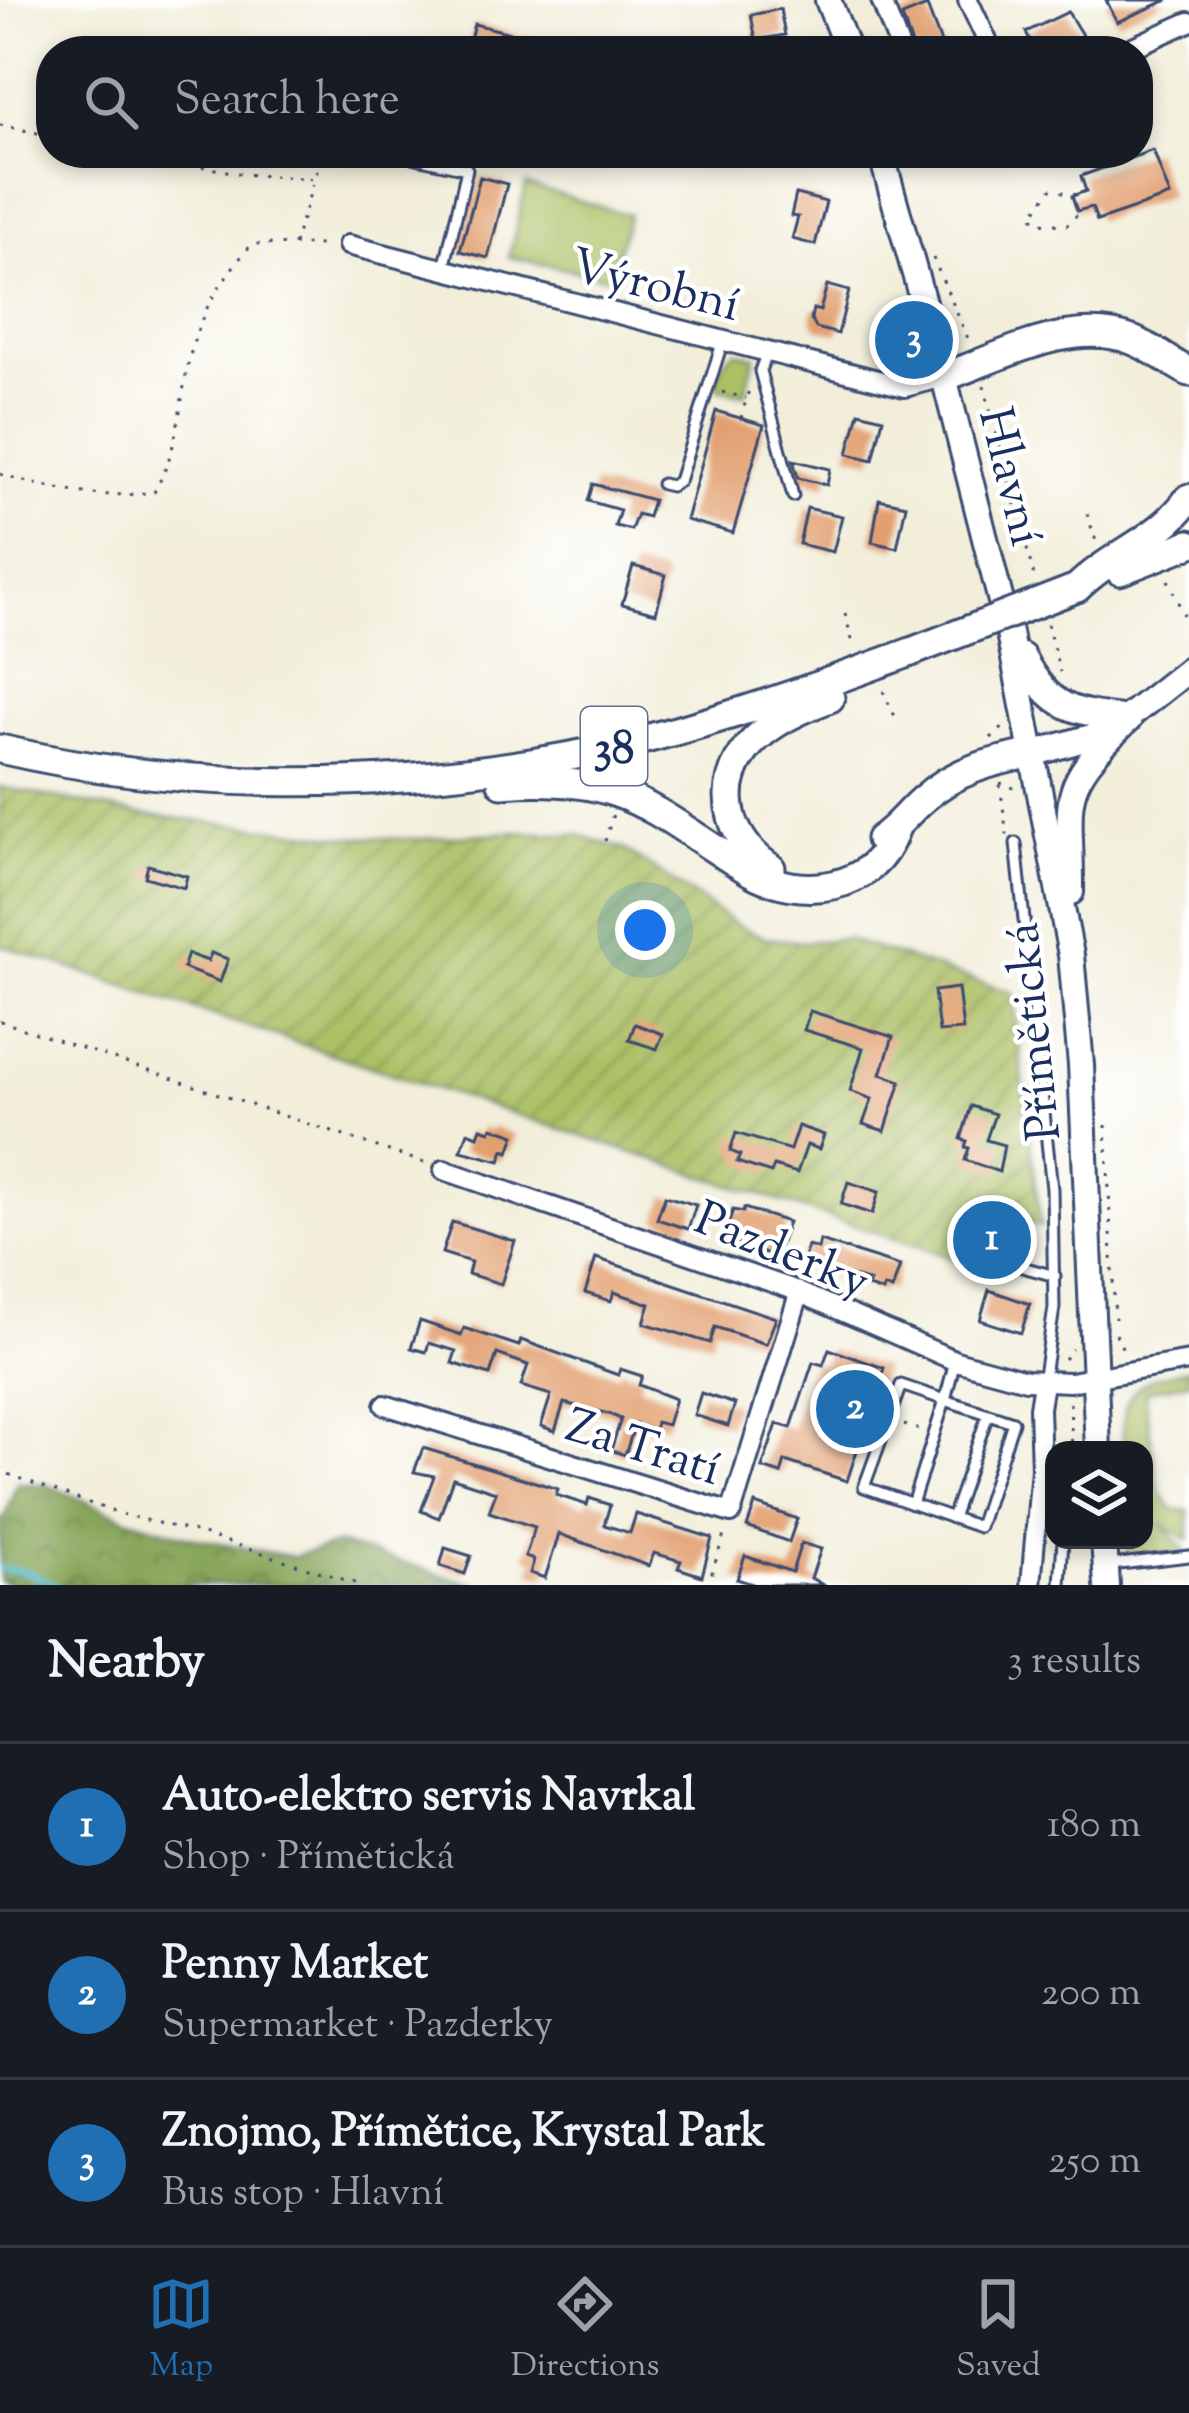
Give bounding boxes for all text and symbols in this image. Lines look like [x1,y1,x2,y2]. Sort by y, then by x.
search box [36,36,1153,168]
icon: search [78,69,144,135]
text: Search here [174,70,400,135]
street label: Výrobní [563,234,746,343]
pin: 3 [875,295,953,385]
street label: Hlavní [957,401,1058,554]
road number: 38 [581,707,647,785]
your location [615,900,675,960]
street label: Přímětická [991,919,1082,1144]
street label: Pazderky [683,1187,879,1319]
pin: 1 [953,1195,1031,1285]
pin: 2 [816,1364,894,1454]
street label: Za Tratí [556,1394,728,1506]
map controls [1045,1441,1153,1549]
button: layers [1045,1441,1153,1549]
text: Nearby [48,1627,205,1700]
text: 3 results [1007,1635,1141,1691]
text: Auto-elektro servis Navrkal [162,1766,695,1831]
text: 1 [80,1799,94,1855]
text: 180 m [1047,1799,1141,1855]
text: Shop · Přímětická [162,1831,455,1887]
text: Penny Market [162,1934,428,1999]
text: 2 [78,1967,96,2023]
text: 200 m [1041,1967,1141,2023]
text: Supermarket · Pazderky [162,1999,553,2055]
text: Znojmo, Přímětice, Krystal Park [162,2102,765,2167]
text: 3 [79,2135,95,2191]
text: 250 m [1048,2135,1141,2191]
text: Bus stop · Hlavní [162,2167,444,2223]
tab: Map [148,2271,214,2391]
tab: Directions [511,2271,660,2391]
tab: Saved [956,2271,1041,2391]

